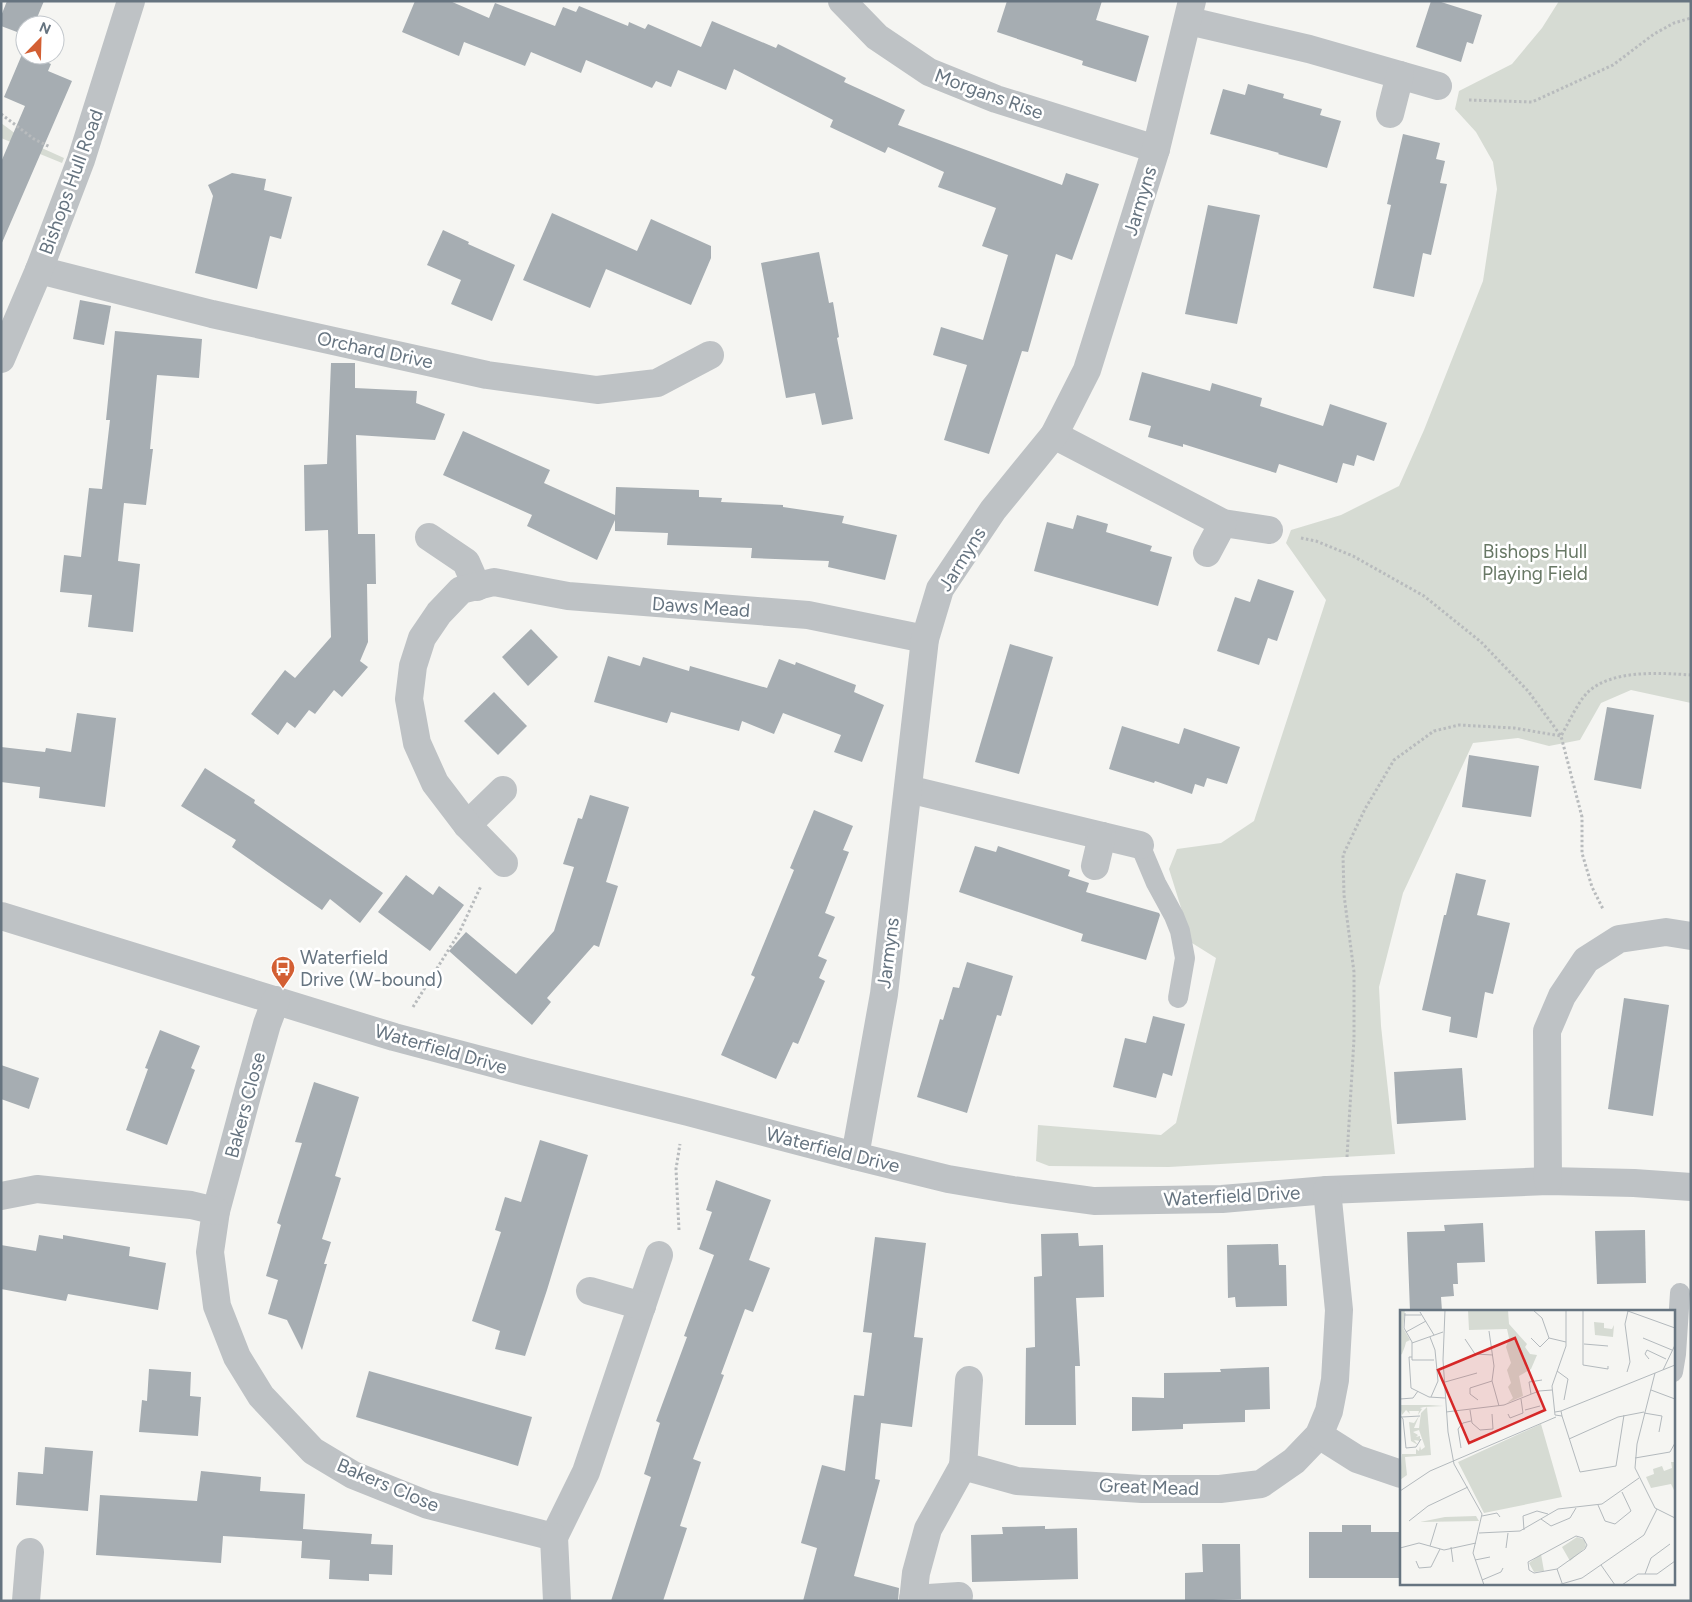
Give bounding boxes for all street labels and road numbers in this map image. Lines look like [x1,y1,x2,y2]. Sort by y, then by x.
street label: Morgans Rise [931,64,1047,124]
street label: Bishops Hull Road [34,106,108,258]
street label: Jarmyns [1119,163,1161,238]
street label: Orchard Drive [315,326,435,374]
street label: Jarmyns [933,523,991,595]
street label: Daws Mead [651,592,751,622]
street label: Jarmyns [872,916,904,990]
street label: Waterfield Drive [372,1019,510,1079]
street label: Bakers Close [220,1049,270,1161]
street label: Waterfield Drive [764,1122,902,1178]
street label: Waterfield Drive [1163,1181,1301,1211]
street label: Bakers Close [333,1453,443,1517]
street label: Great Mead [1099,1474,1199,1500]

